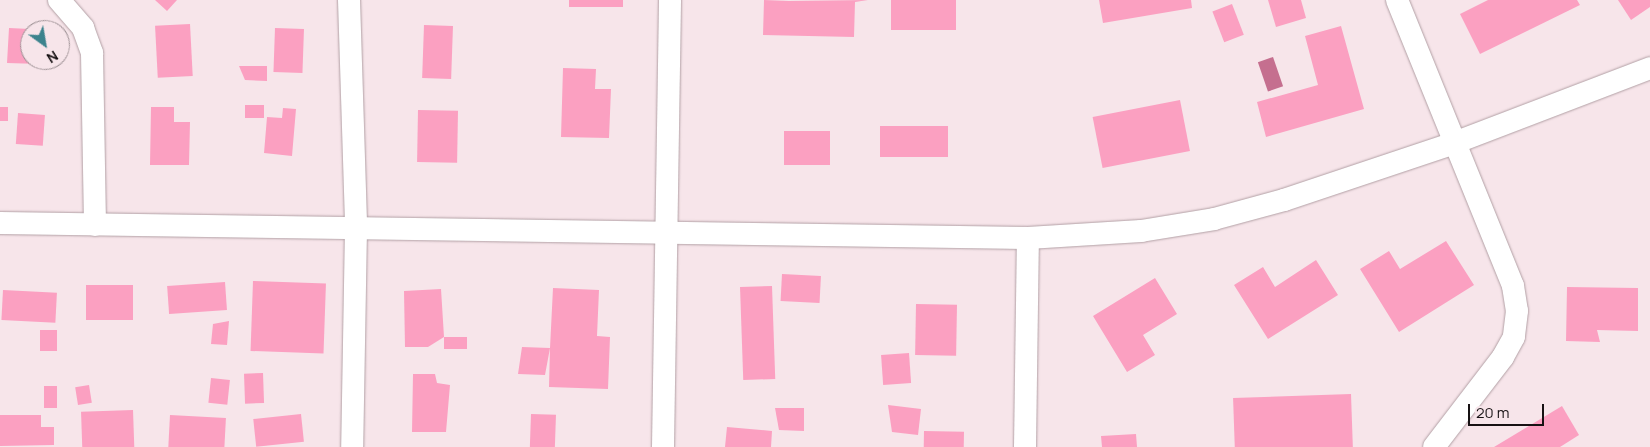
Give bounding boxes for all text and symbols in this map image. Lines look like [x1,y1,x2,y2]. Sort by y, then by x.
north arrow [20,20,70,70]
text: N [43,47,62,68]
scale bar [1470,394,1546,426]
text: 20 m [1476,402,1509,423]

